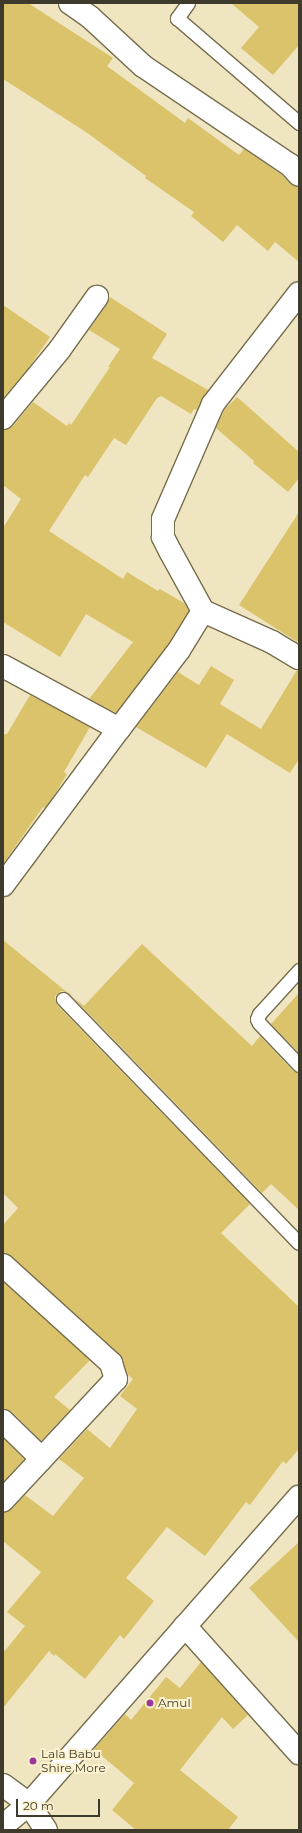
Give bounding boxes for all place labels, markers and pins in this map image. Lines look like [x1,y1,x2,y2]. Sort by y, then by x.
place label: Amul [158,1696,191,1710]
marker: Amul [145,1698,155,1708]
place label: Lala Babu Shire More [41,1747,106,1775]
marker: Lala Babu Shire More [28,1756,38,1766]

